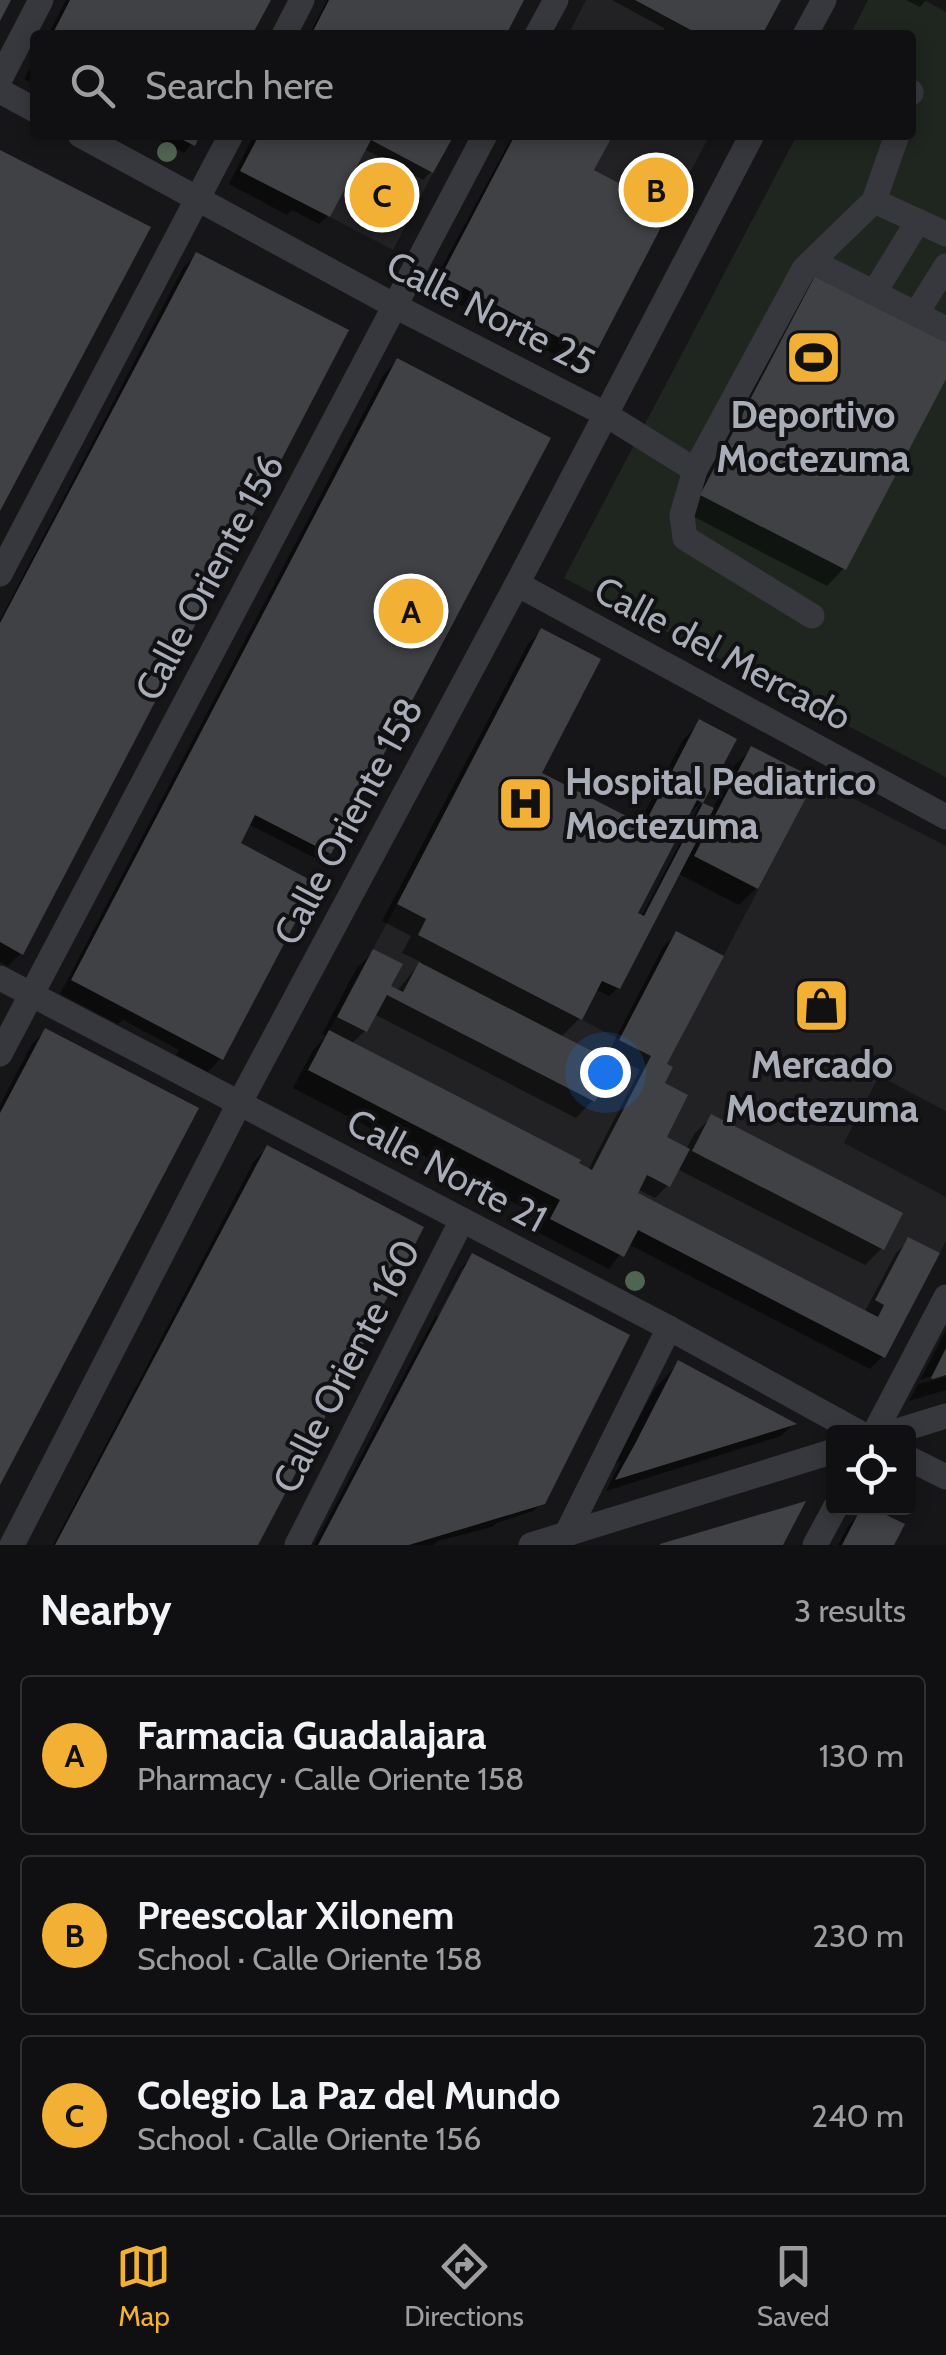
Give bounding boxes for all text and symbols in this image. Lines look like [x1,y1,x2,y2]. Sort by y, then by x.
search box [30,30,916,140]
icon: search [65,58,120,113]
text: Search here [145,62,334,109]
pin: B [624,152,688,228]
pin: C [350,158,414,232]
street label: Calle Norte 25 [379,240,603,386]
sports icon: Deportivo Moctezuma [783,327,843,387]
place label: Deportivo Moctezuma [716,391,910,482]
street label: Calle Oriente 156 [124,446,294,708]
street label: Calle del Mercado [586,566,860,740]
pin: A [378,574,444,648]
street label: Calle Oriente 158 [263,689,433,953]
place label: Hospital Pediatrico Moctezuma [565,758,876,849]
hospital icon: Hospital Pediatrico Moctezuma [496,773,556,833]
shop icon: Mercado Moctezuma [792,976,852,1036]
place label: Mercado Moctezuma [725,1041,919,1132]
your location [580,1047,631,1098]
street label: Calle Norte 21 [339,1098,555,1242]
street label: Calle Oriente 160 [262,1231,430,1501]
map controls [826,1425,916,1515]
button: locate [826,1425,916,1515]
text: Nearby [40,1584,172,1636]
text: 3 results [794,1591,906,1630]
text: Farmacia Guadalajara [137,1712,486,1759]
text: A [64,1736,85,1775]
text: 130 m [819,1736,904,1775]
text: Pharmacy · Calle Oriente 158 [137,1759,524,1798]
text: Preescolar Xilonem [137,1892,454,1939]
text: B [64,1916,85,1955]
text: 230 m [812,1916,904,1955]
text: School · Calle Oriente 158 [137,1939,483,1978]
text: Colegio La Paz del Mundo [137,2072,560,2119]
text: C [65,2096,84,2135]
text: 240 m [811,2096,904,2135]
text: School · Calle Oriente 156 [137,2119,481,2158]
tab: Map [116,2239,171,2333]
tab: Directions [404,2239,524,2333]
tab: Saved [757,2239,830,2333]

